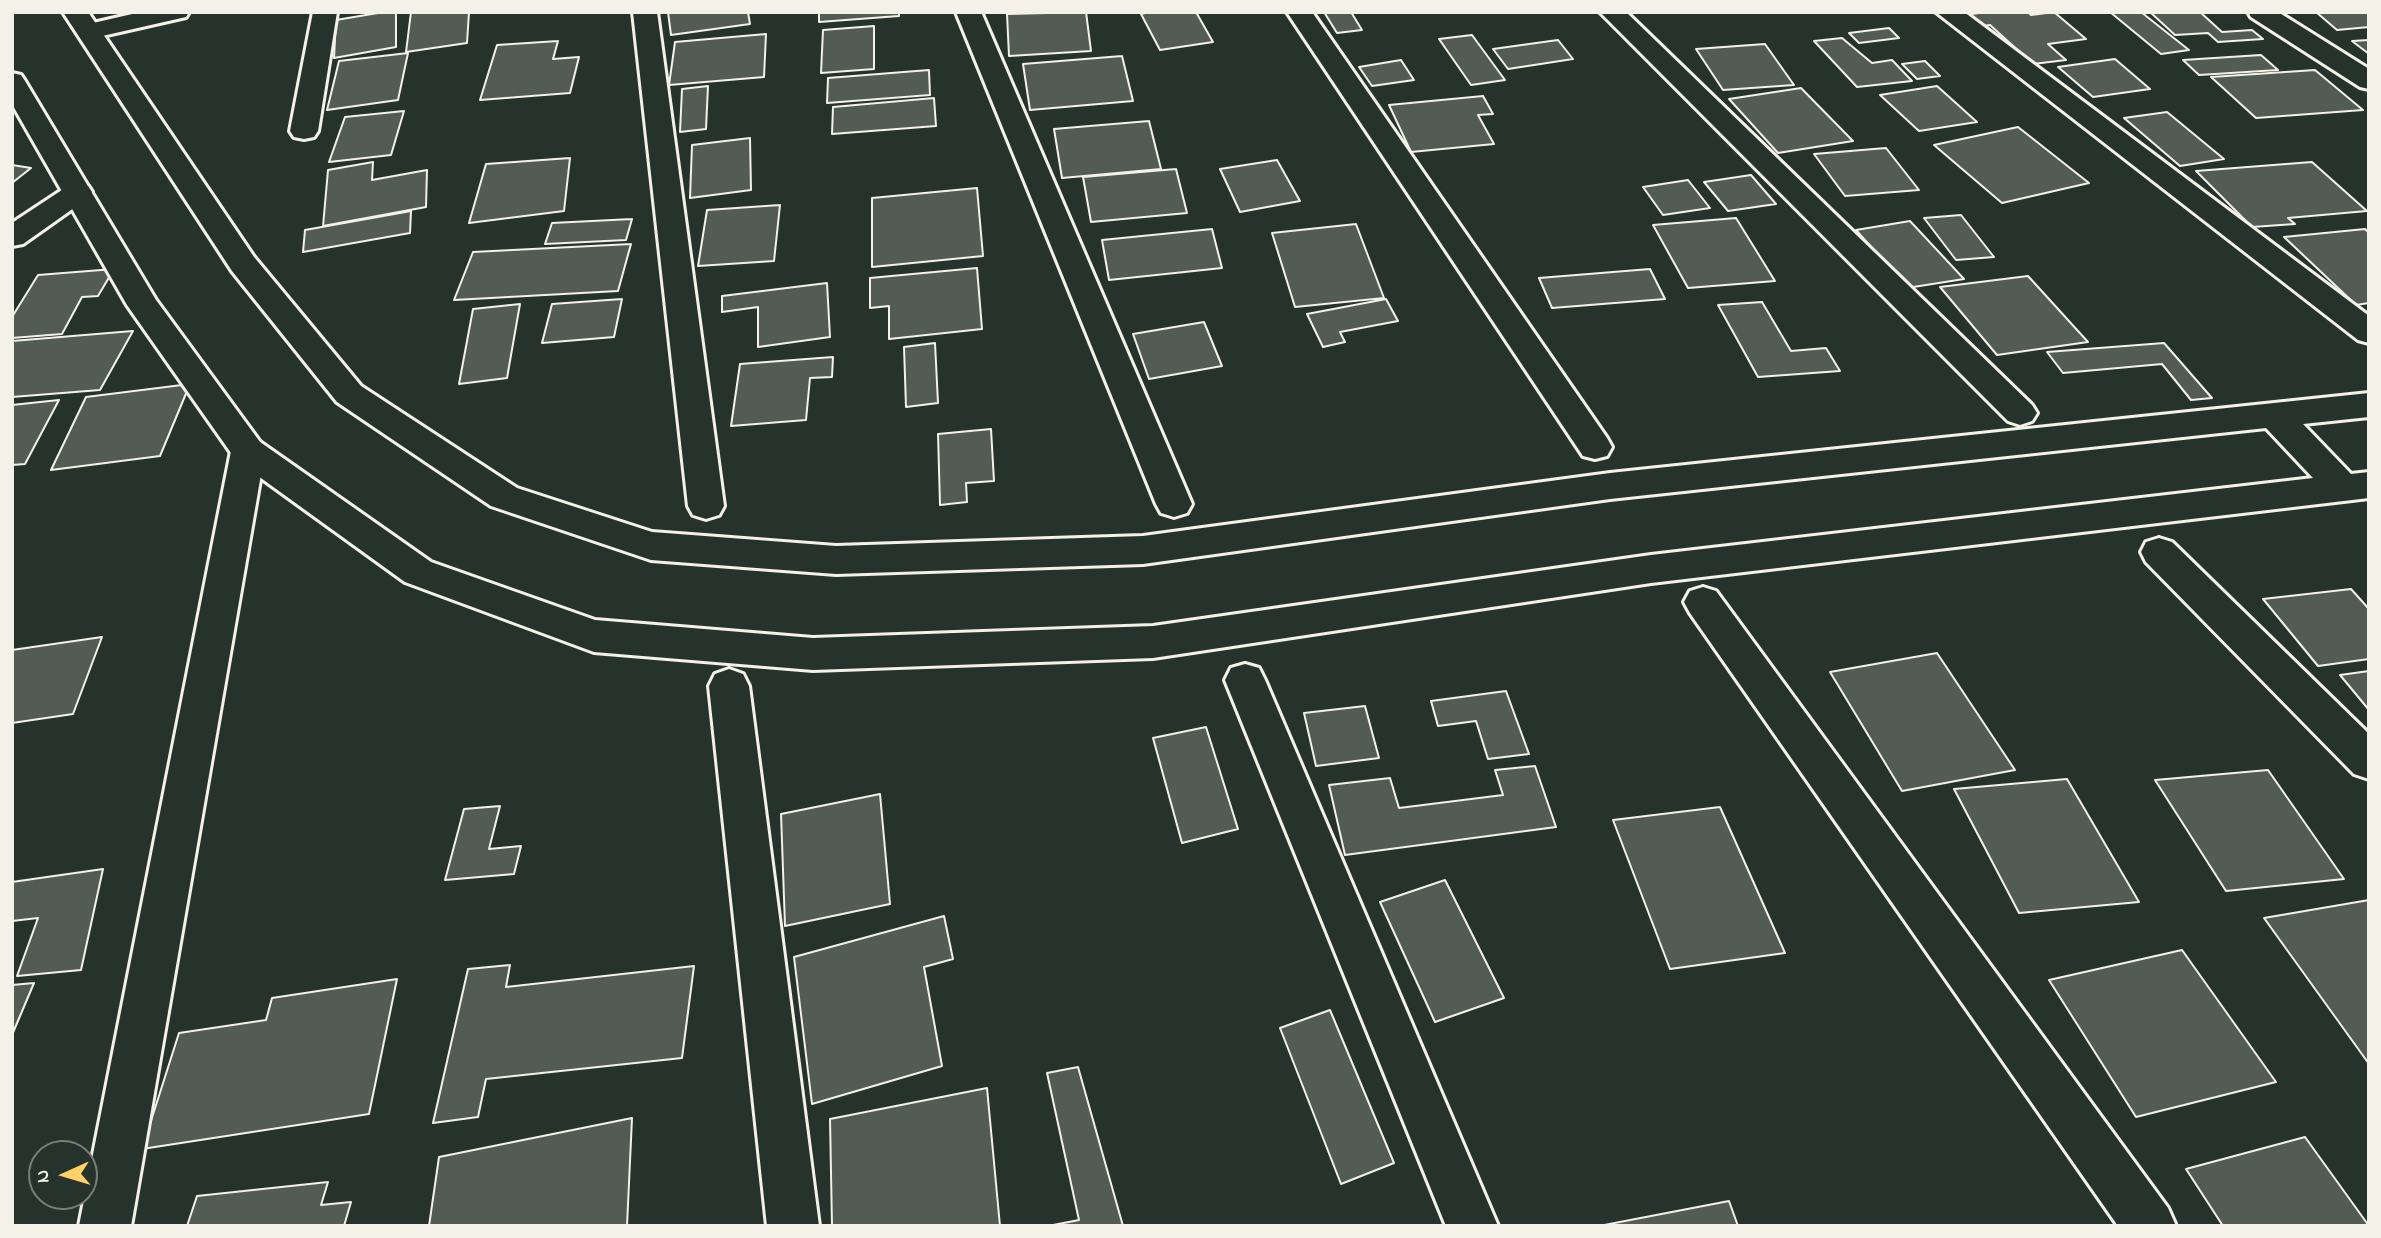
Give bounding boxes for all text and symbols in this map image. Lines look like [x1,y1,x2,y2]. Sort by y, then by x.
north arrow [28,1140,98,1210]
text: N [30,1169,57,1184]

